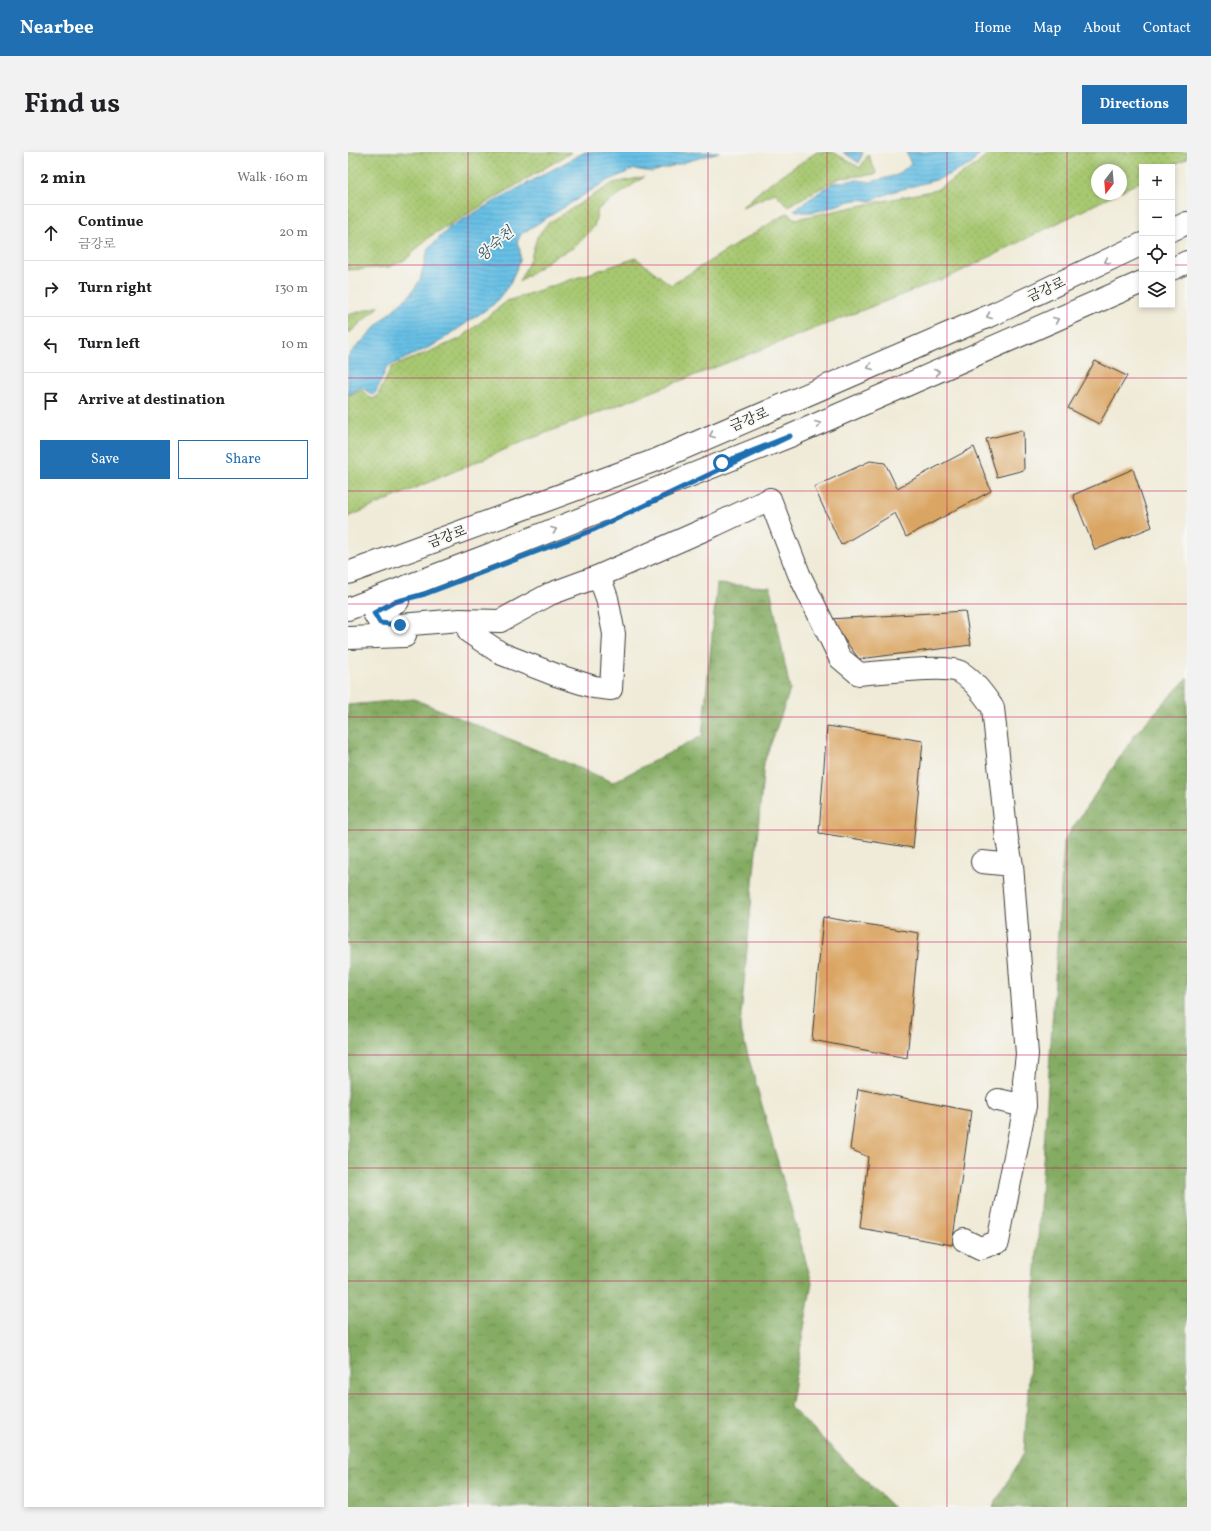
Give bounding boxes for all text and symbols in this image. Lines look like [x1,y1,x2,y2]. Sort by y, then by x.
text: Nearbee [20,15,94,41]
text: Home [974,19,1011,38]
text: Map [1033,19,1061,38]
text: About [1083,19,1121,38]
text: Contact [1143,19,1191,38]
text: Find us [24,85,120,124]
button: Directions [1082,85,1187,124]
north arrow [1091,164,1127,200]
map controls [1139,164,1175,308]
button: + [1139,164,1175,200]
text: 2 min [40,167,86,190]
text: Walk · 160 m [237,169,308,187]
button: − [1139,200,1175,236]
text: Continue [78,212,143,233]
icon: ahead [40,222,62,244]
water label: 왕숙천 [473,222,520,267]
text: 20 m [279,224,308,242]
text: 금강로 [78,236,116,254]
button: locate [1139,236,1175,272]
one-way arrow [1103,256,1111,264]
button: layers [1139,272,1175,308]
street label: 금강로 [1024,273,1069,308]
icon: right [40,278,62,300]
text: Turn right [78,278,152,299]
text: 130 m [275,280,308,298]
one-way arrow [986,311,993,319]
one-way arrow [1053,317,1060,325]
icon: left [40,334,62,356]
text: Turn left [78,334,140,355]
text: 10 m [281,336,308,354]
one-way arrow [866,363,873,371]
one-way arrow [933,369,940,377]
icon: arrive [40,390,62,412]
text: Arrive at destination [78,390,225,411]
street label: 금강로 [727,404,772,437]
one-way arrow [813,421,821,429]
one-way arrow [708,431,715,439]
button: Save [40,440,170,479]
button: Share [178,440,308,479]
route start [713,454,731,472]
street label: 금강로 [425,521,470,553]
one-way arrow [551,526,558,534]
route end [391,616,409,634]

